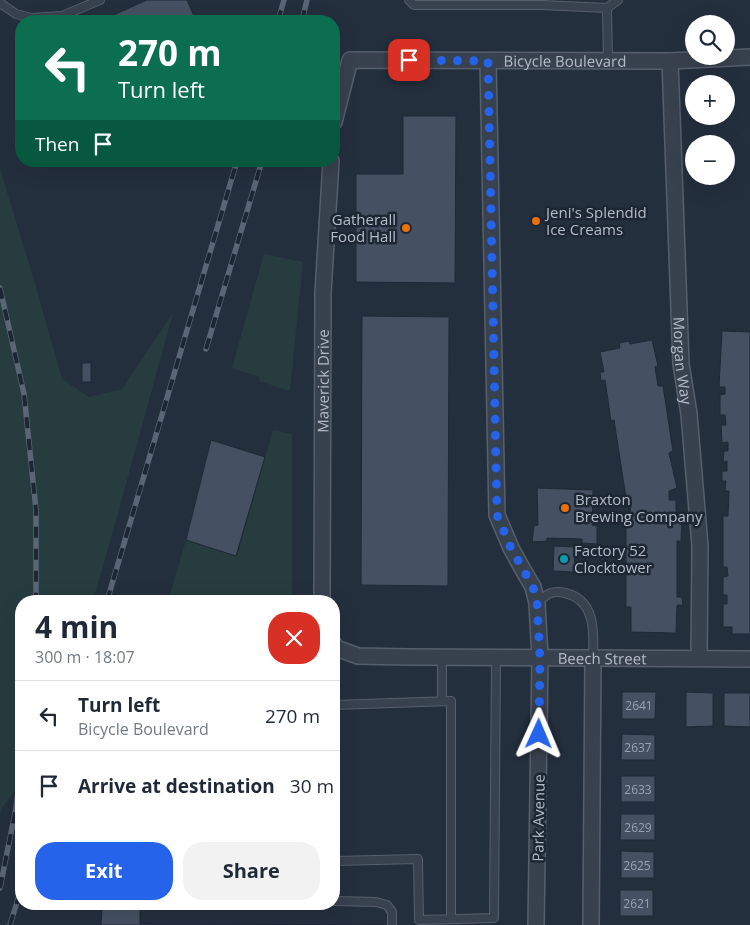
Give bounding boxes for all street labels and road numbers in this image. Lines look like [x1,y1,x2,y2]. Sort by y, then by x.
street label: Bicycle Boulevard [503,50,626,71]
street label: Morgan Way [669,316,697,406]
street label: Maverick Drive [313,329,333,433]
street label: Beech Street [558,648,647,668]
street label: Park Avenue [527,774,549,862]

